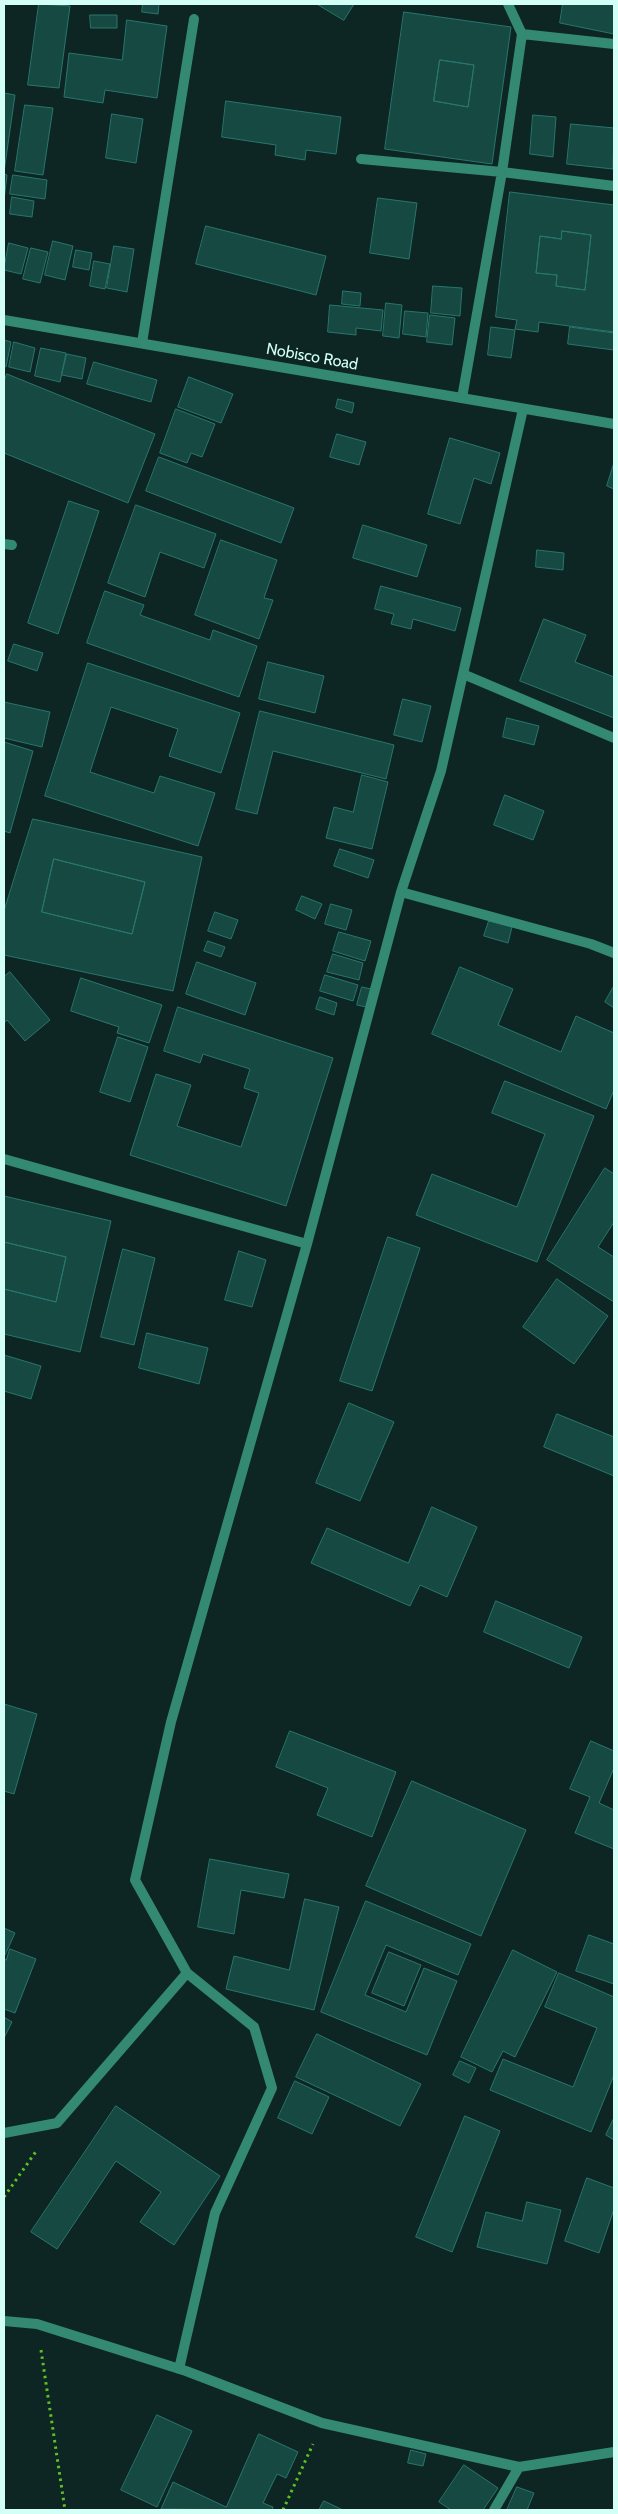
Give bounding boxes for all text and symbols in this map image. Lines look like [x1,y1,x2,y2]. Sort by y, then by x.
street label: Nobisco Road [265,339,359,375]

